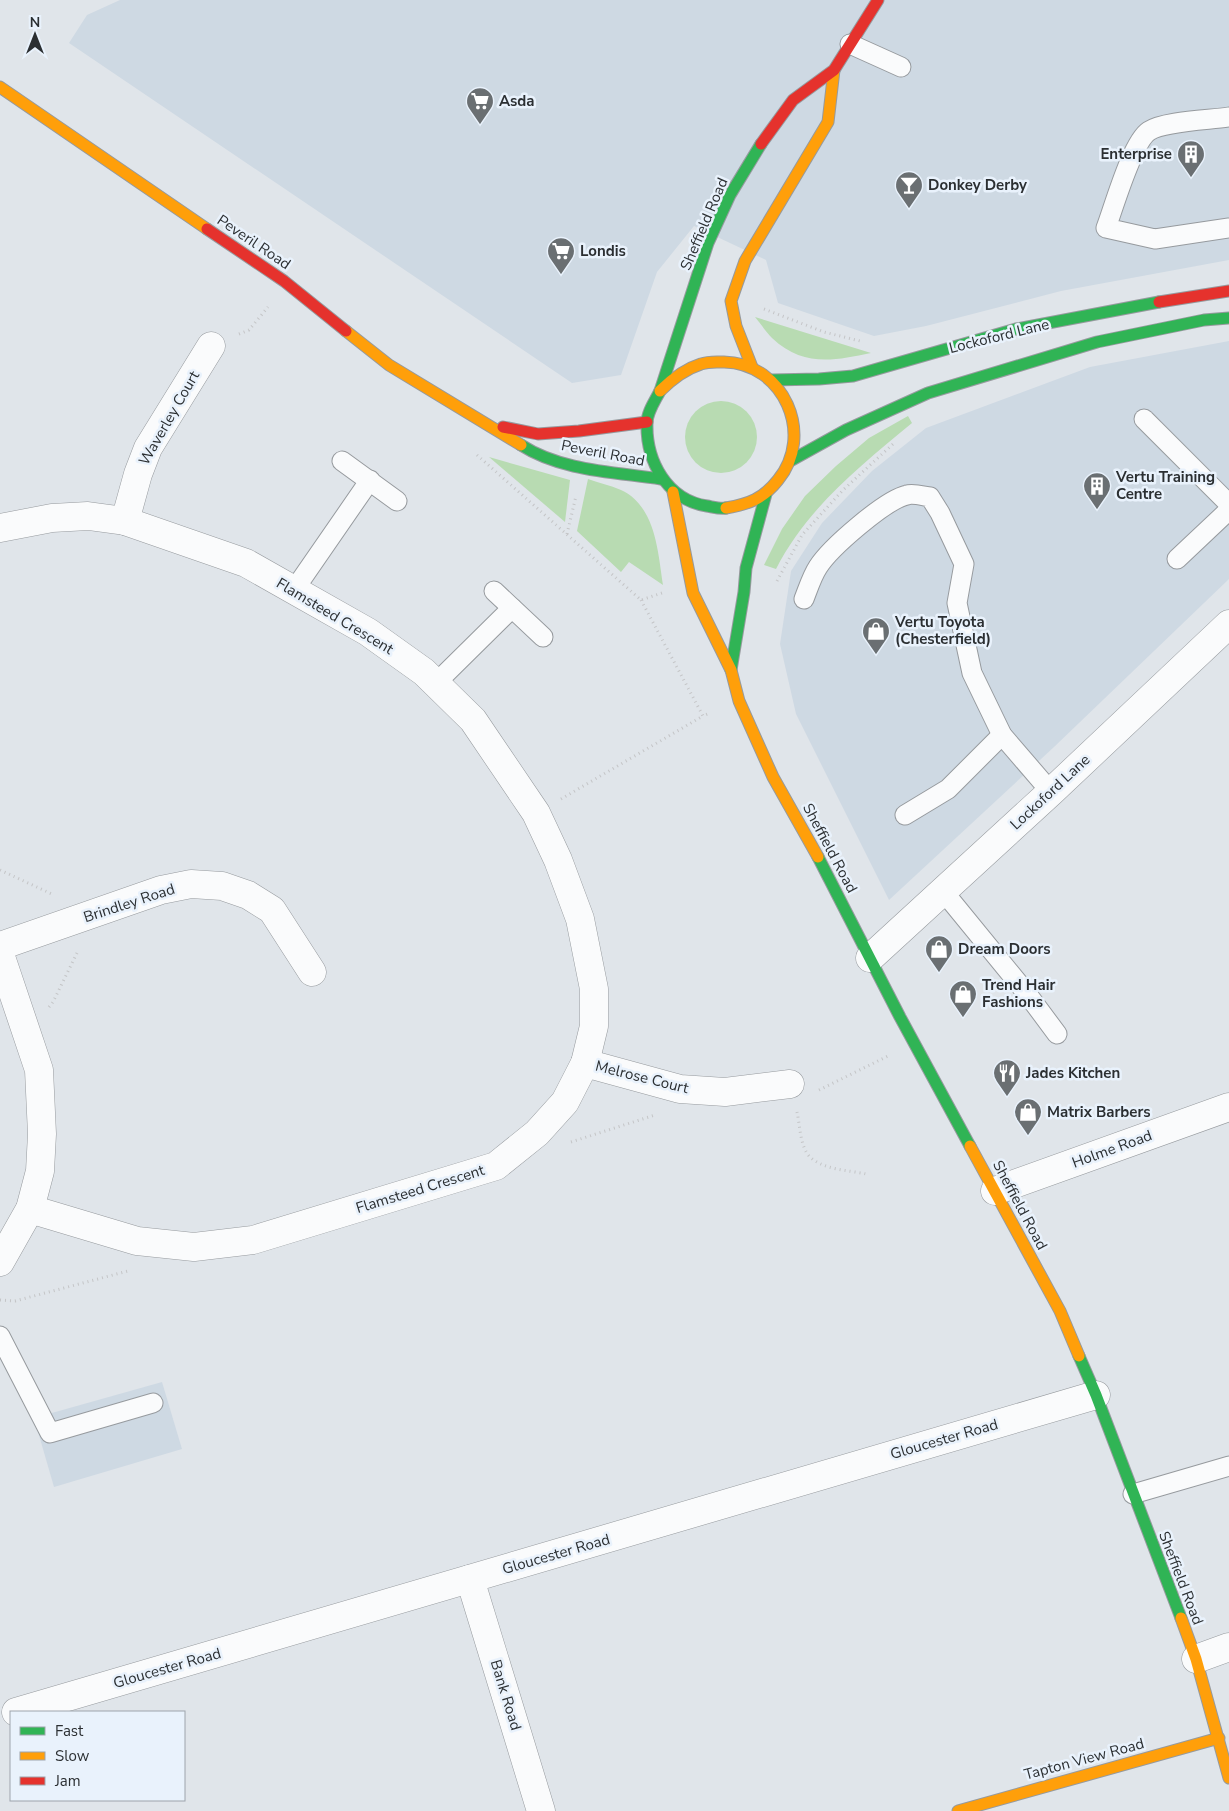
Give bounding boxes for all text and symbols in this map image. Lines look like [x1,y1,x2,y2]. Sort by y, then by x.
north arrow [10,10,60,60]
text: N [30,13,40,32]
supermarket icon: Asda [465,86,495,125]
place label: Asda [499,91,535,111]
building icon: Enterprise [1176,139,1206,178]
place label: Enterprise [1100,144,1172,164]
bar icon: Donkey Derby [894,170,924,209]
street label: Sheffield Road [676,175,732,273]
place label: Donkey Derby [928,175,1027,195]
street label: Peveril Road [213,210,295,274]
supermarket icon: Londis [546,236,576,275]
place label: Londis [580,241,626,261]
street label: Lockoford Lane [947,314,1051,358]
street label: Waverley Court [134,367,204,469]
street label: Peveril Road [560,435,646,471]
place label: Vertu Training Centre [1115,467,1215,504]
building icon: Vertu Training Centre [1082,471,1112,510]
street label: Flamsteed Crescent [273,573,398,659]
place label: Vertu Toyota (Chesterfield) [894,612,991,649]
shop icon: Vertu Toyota (Chesterfield) [861,616,891,655]
street label: Lockoford Lane [1006,750,1094,834]
street label: Sheffield Road [798,800,862,896]
street label: Brindley Road [81,879,177,927]
shop icon: Dream Doors [924,934,954,973]
place label: Dream Doors [958,939,1051,959]
place label: Trend Hair Fashions [982,975,1055,1012]
shop icon: Trend Hair Fashions [948,979,978,1018]
street label: Melrose Court [593,1056,691,1098]
restaurant icon: Jades Kitchen [992,1058,1022,1097]
place label: Jades Kitchen [1025,1063,1120,1083]
shop icon: Matrix Barbers [1013,1097,1043,1136]
place label: Matrix Barbers [1047,1102,1151,1122]
street label: Holme Road [1069,1125,1155,1173]
street label: Sheffield Road [988,1157,1052,1253]
street label: Flamsteed Crescent [353,1160,487,1218]
street label: Gloucester Road [888,1414,1000,1464]
street label: Sheffield Road [1154,1528,1208,1628]
street label: Gloucester Road [500,1529,612,1579]
street label: Gloucester Road [111,1643,223,1693]
street label: Bank Road [486,1657,526,1733]
legend [10,1711,185,1801]
text: Fast [55,1721,84,1741]
street label: Tapton View Road [1022,1733,1146,1785]
text: Slow [55,1746,90,1766]
text: Jam [54,1771,81,1791]

